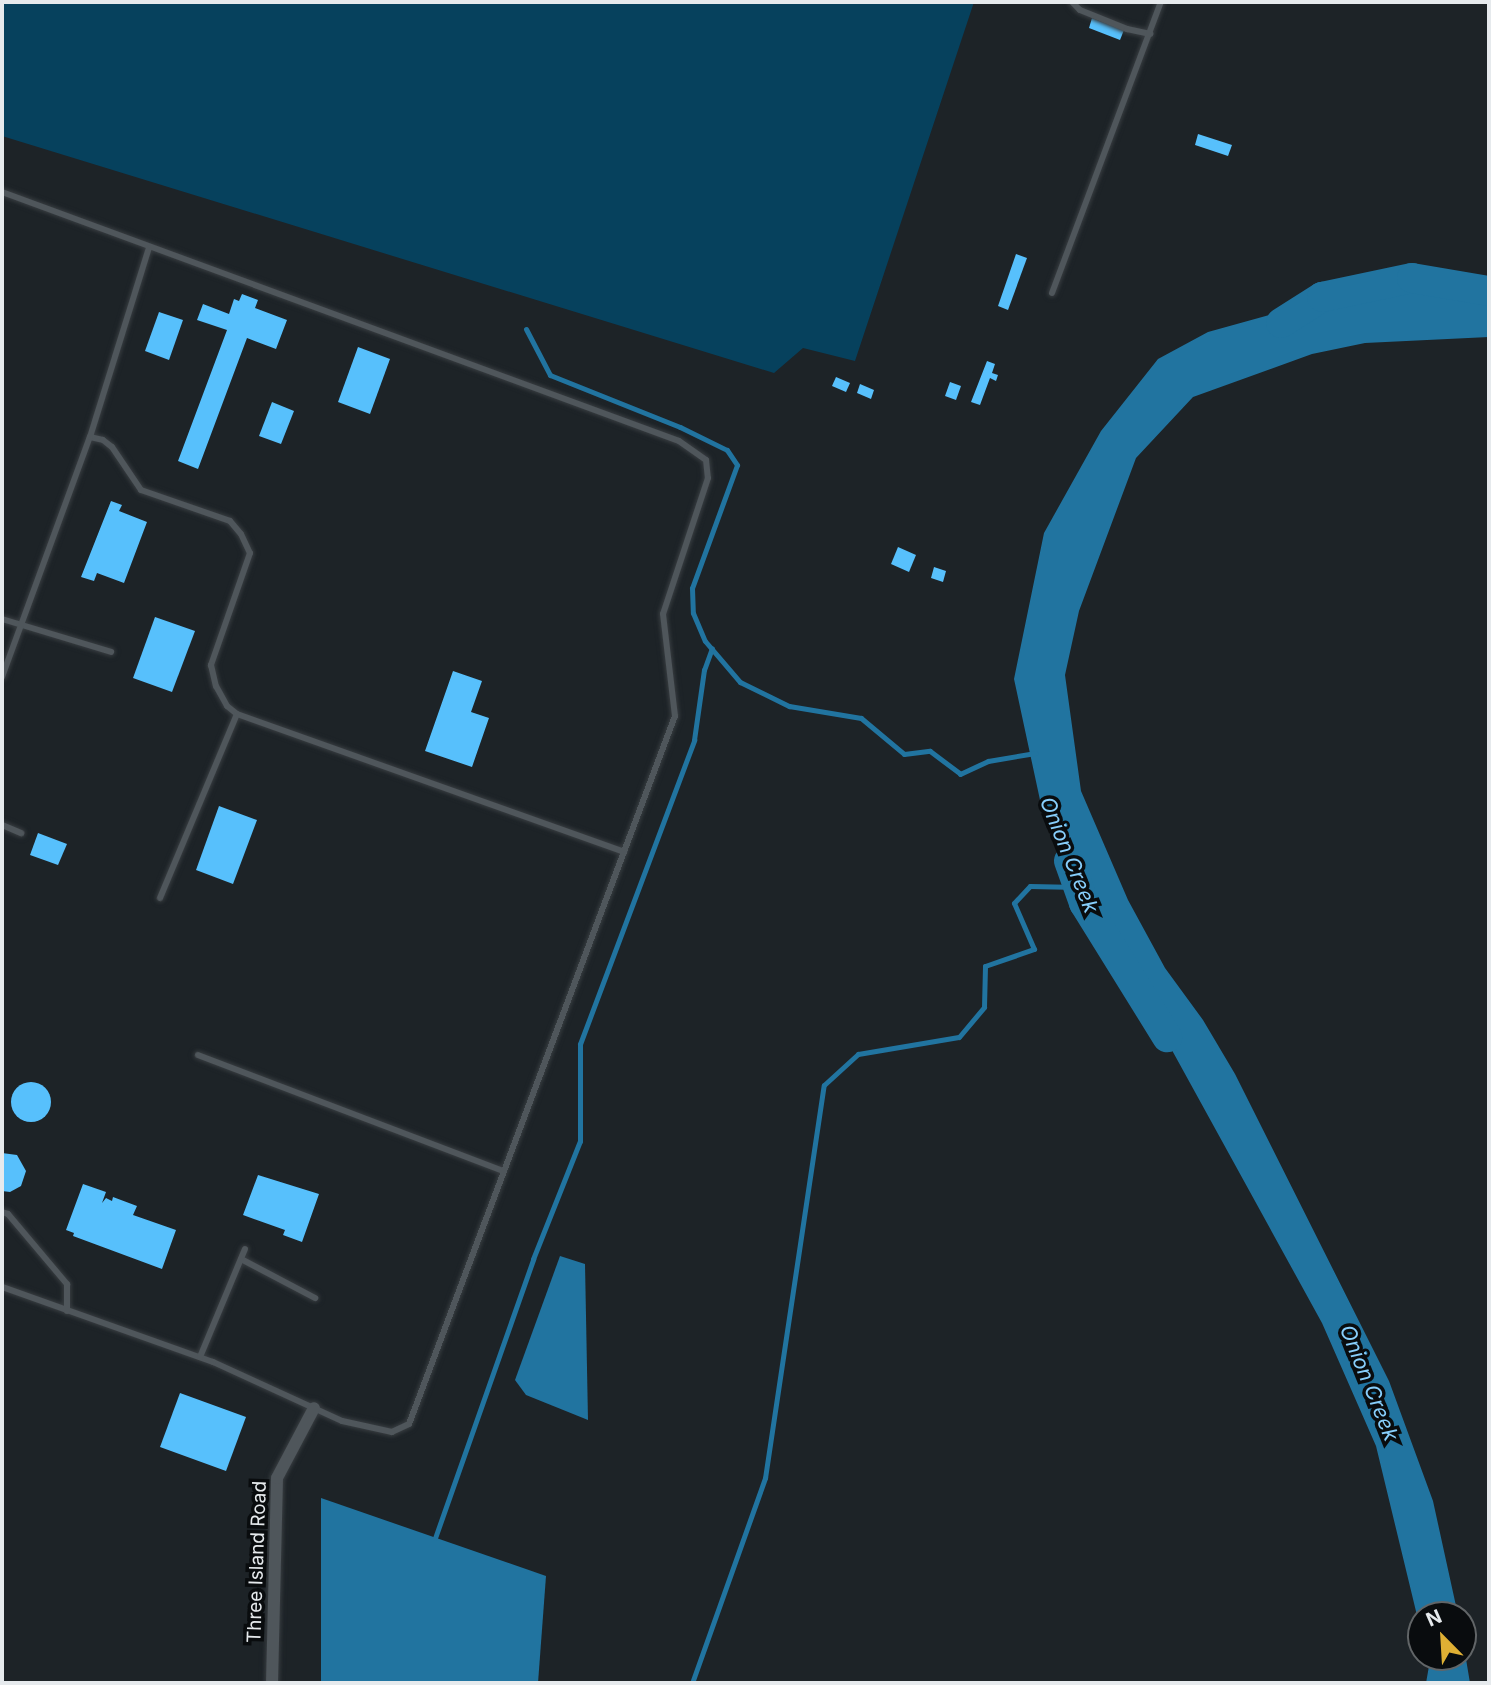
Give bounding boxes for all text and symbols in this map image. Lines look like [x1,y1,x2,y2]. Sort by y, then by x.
water label: Onion Creek [1034,793,1104,917]
water label: Onion Creek [1334,1321,1404,1445]
street label: Three Island Road [243,1481,271,1643]
north arrow [1407,1601,1477,1671]
text: N [1423,1605,1445,1632]

